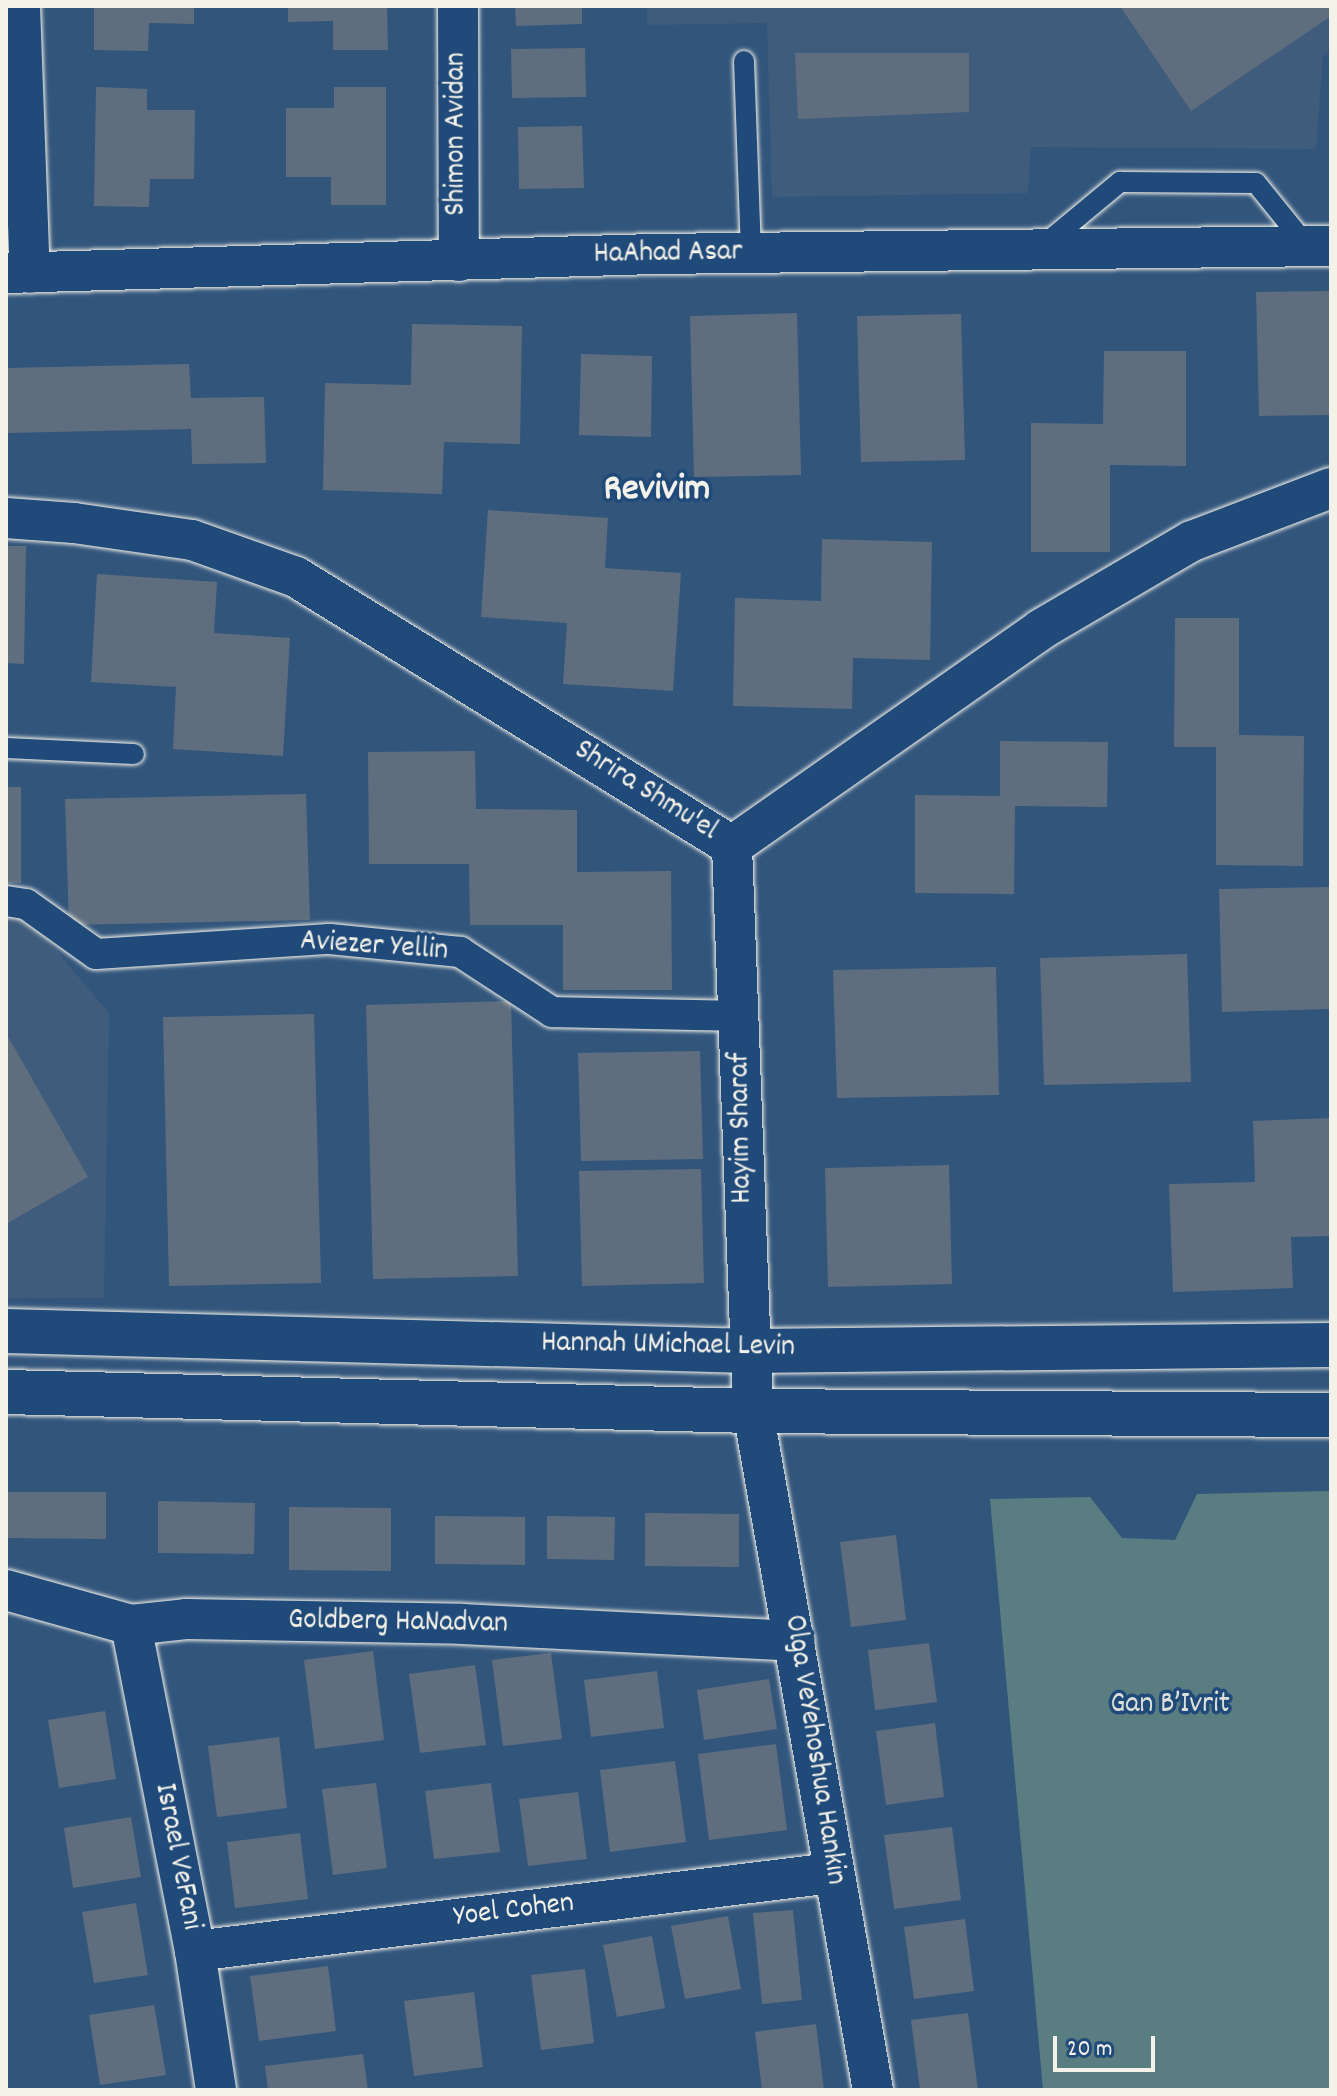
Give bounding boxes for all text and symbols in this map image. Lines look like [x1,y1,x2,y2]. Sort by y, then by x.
street label: Shimon Avidan [440,52,476,216]
street label: HaAhad Asar [593,236,743,274]
district label: Revivim [604,468,710,514]
street label: Shrira Shmu'el [567,734,723,850]
street label: Aviezer Yellin [299,925,449,971]
street label: Hayim Sharaf [724,1052,762,1204]
street label: Hannah UMichael Levin [541,1327,795,1367]
street label: Goldberg HaNadvan [288,1604,508,1644]
street label: Olga VeYehoshua Hankin [774,1613,852,1887]
park label: Gan B’Ivrit [1110,1688,1230,1724]
street label: Israel VeFani [144,1781,208,1933]
street label: Yoel Cohen [452,1887,576,1937]
scale bar [1057,2020,1159,2070]
text: 20 m [1067,2033,1113,2067]

